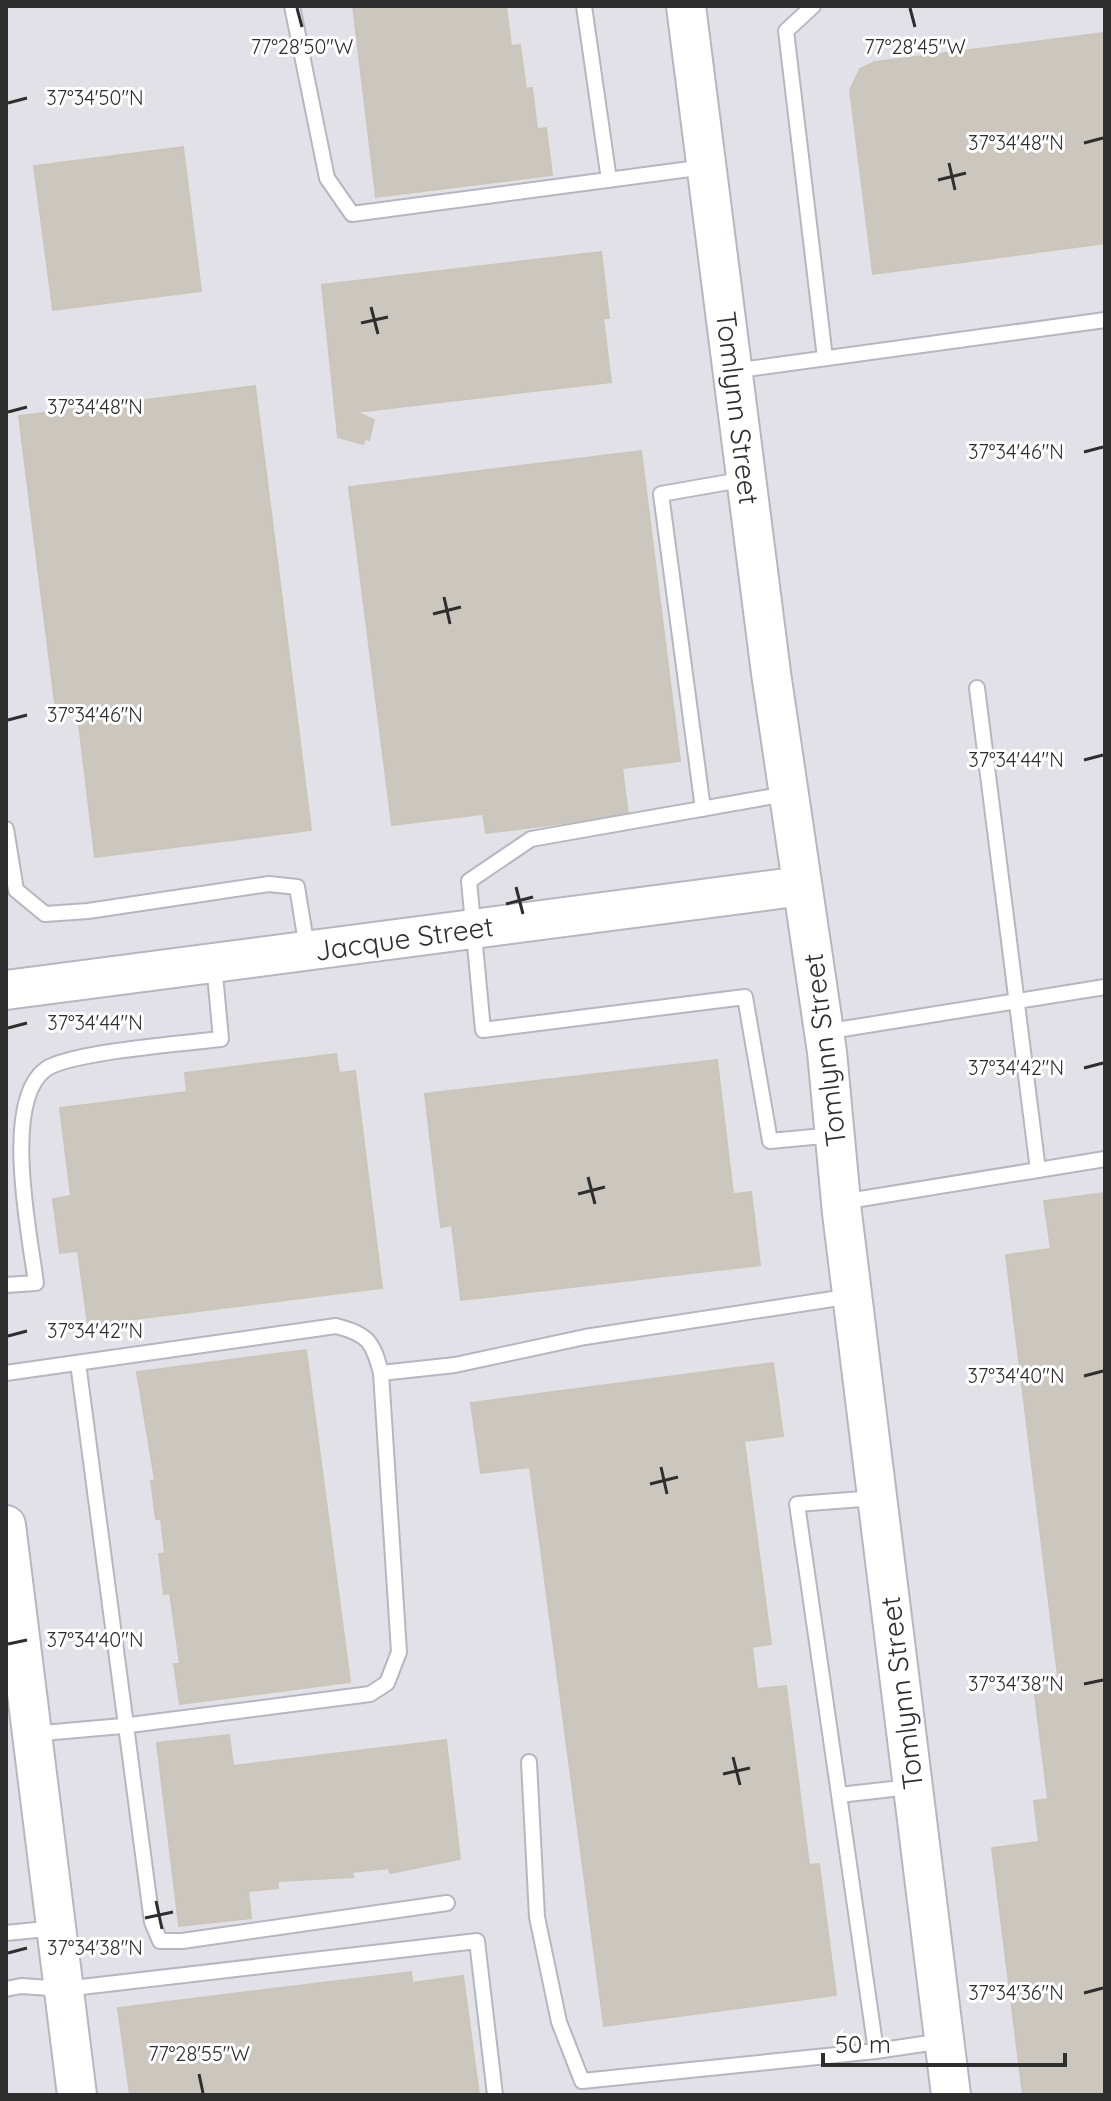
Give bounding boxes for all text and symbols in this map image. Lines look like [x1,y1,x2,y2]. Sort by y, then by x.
text: 77°28'50"W [251,34,353,59]
text: 77°28'45"W [864,34,966,59]
text: 37°34'50"N [46,85,144,110]
text: 37°34'48"N [968,130,1064,155]
street label: Tomlynn Street [709,309,767,507]
text: 37°34'48"N [47,394,143,419]
text: 37°34'46"N [968,439,1064,464]
text: 37°34'46"N [47,702,143,727]
text: 37°34'44"N [968,747,1064,772]
street label: Jacque Street [312,908,496,968]
street label: Tomlynn Street [795,951,853,1149]
text: 37°34'44"N [47,1010,143,1035]
text: 37°34'42"N [968,1055,1064,1080]
text: 37°34'42"N [47,1318,143,1343]
text: 37°34'40"N [968,1363,1064,1388]
street label: Tomlynn Street [872,1594,930,1792]
text: 37°34'40"N [47,1627,143,1652]
text: 37°34'38"N [968,1671,1064,1696]
text: 37°34'38"N [47,1935,143,1960]
text: 37°34'36"N [968,1980,1064,2005]
scale bar [823,2017,1065,2067]
text: 50 m [835,2029,891,2059]
text: 77°28'55"W [148,2041,250,2066]

